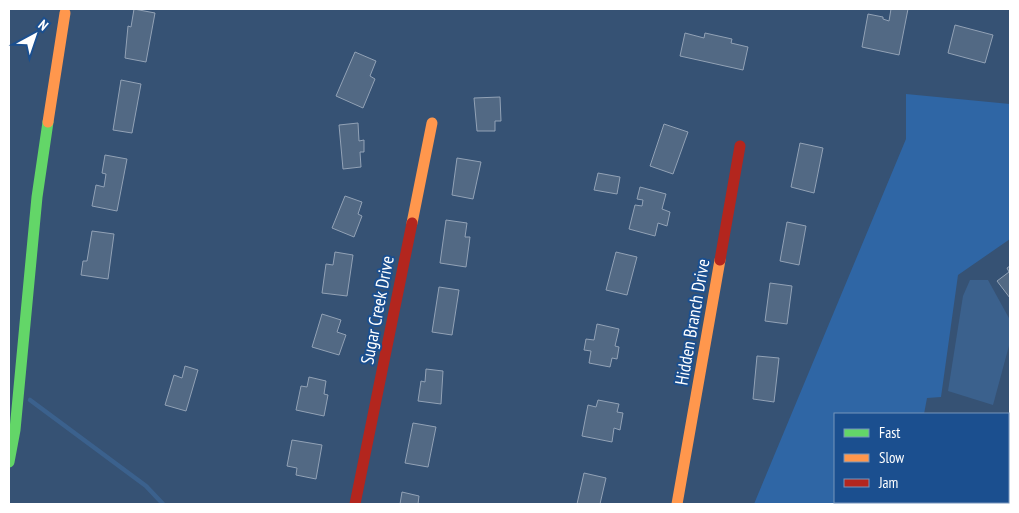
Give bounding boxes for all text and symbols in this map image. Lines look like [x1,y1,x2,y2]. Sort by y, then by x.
north arrow [10,10,60,60]
text: N [35,16,52,34]
street label: Sugar Creek Drive [355,254,399,366]
street label: Hidden Branch Drive [670,257,714,387]
legend [834,413,1009,503]
text: Fast [879,423,900,442]
text: Slow [879,448,904,467]
text: Jam [878,473,898,492]

